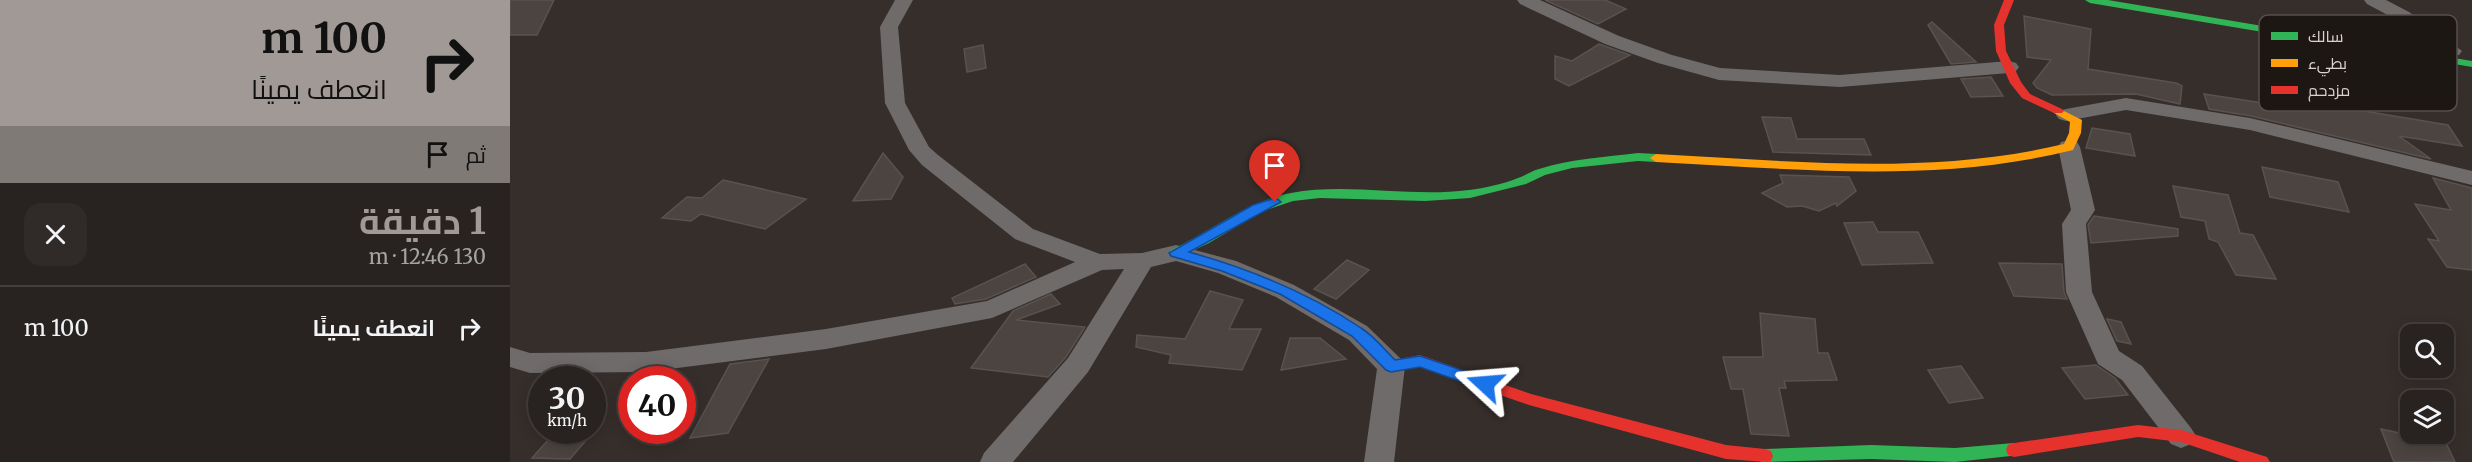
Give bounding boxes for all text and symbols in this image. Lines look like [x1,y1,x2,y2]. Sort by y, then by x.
text: 100 m [261,12,387,64]
legend [2259,15,2457,111]
icon: right [408,24,486,102]
text: سالك [2308,26,2343,46]
text: بطيء [2308,53,2347,77]
text: انعطف يمينًا [251,72,387,106]
text: مزدحم [2308,80,2350,102]
icon: arrive [421,138,454,171]
pin [1249,140,1300,202]
text: ثم [466,141,486,169]
icon: arrive [1258,149,1291,182]
text: 1 دقيقة [359,199,486,244]
button: close [24,203,87,266]
text: 130 m · 12:46 [369,244,486,269]
icon: right [453,312,486,345]
text: 100 m [24,314,89,342]
text: انعطف يمينًا [313,314,435,342]
map controls [2400,324,2454,444]
button: search [2400,324,2454,378]
position arrow [1453,352,1517,416]
speed limit sign: 40 [618,366,696,444]
text: 30 [549,379,585,417]
button: layers [2400,390,2454,444]
text: km/h [547,411,587,430]

